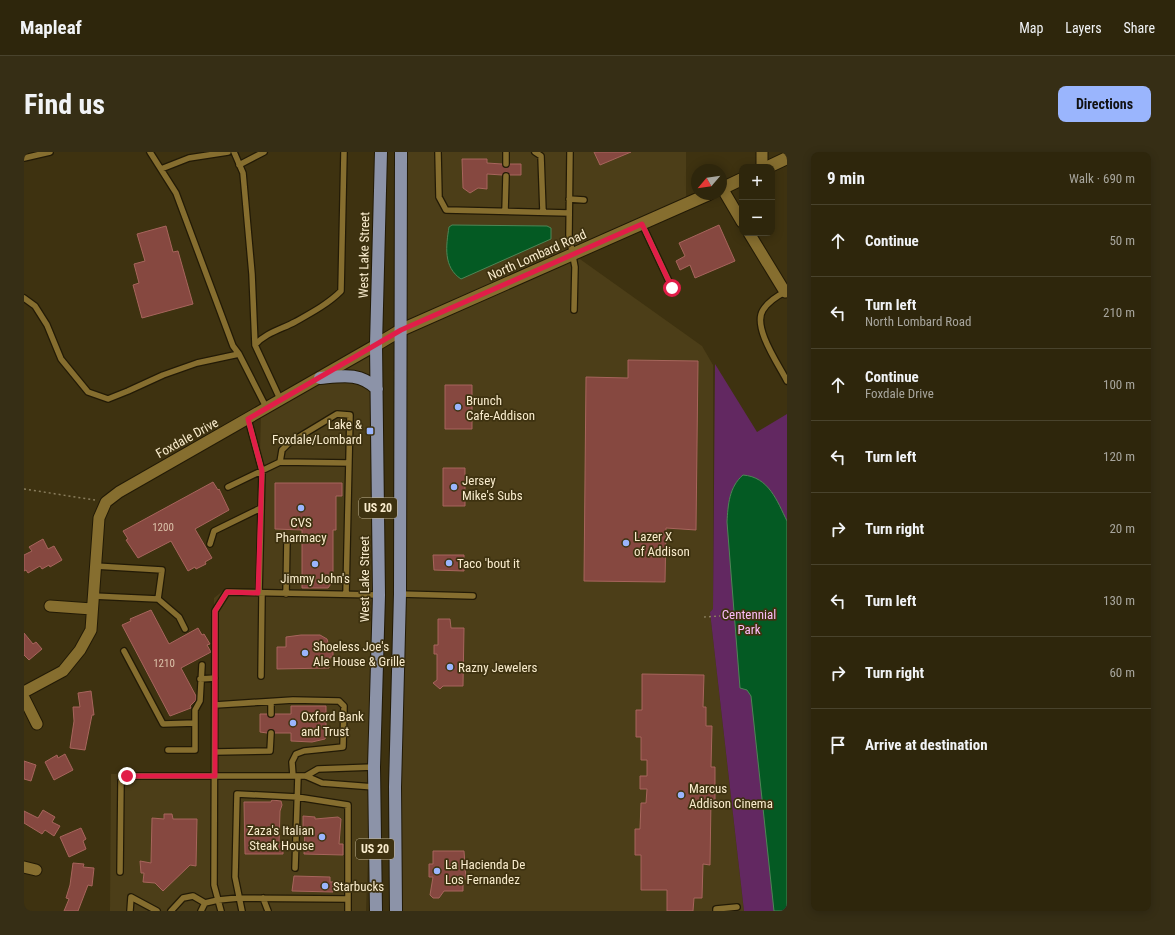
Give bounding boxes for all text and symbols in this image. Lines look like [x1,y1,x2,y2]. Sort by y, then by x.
text: Mapleaf [20,16,82,39]
text: Map [1019,20,1043,36]
text: Layers [1065,20,1102,36]
text: Share [1124,20,1155,36]
button: Directions [1058,86,1151,122]
text: Find us [24,88,105,121]
north arrow [691,164,727,200]
map controls [739,164,775,236]
button: + [739,164,775,200]
text: 9 min [827,168,865,188]
text: Walk · 690 m [1069,171,1135,186]
button: − [739,200,775,236]
street label: West Lake Street [356,212,372,298]
street label: North Lombard Road [485,226,589,284]
icon: ahead [827,230,849,252]
text: Continue [865,232,919,250]
text: 50 m [1109,233,1135,248]
route start [663,279,681,297]
text: Turn left [865,296,916,314]
icon: left [827,302,849,324]
text: 210 m [1103,305,1135,320]
text: North Lombard Road [865,314,971,329]
text: Continue [865,368,919,386]
icon: ahead [827,374,849,396]
text: 100 m [1103,377,1135,392]
text: Foxdale Drive [865,386,934,401]
place label: Brunch Cafe-Addison [466,393,535,423]
marker: Brunch Cafe-Addison [453,402,463,412]
street label: Foxdale Drive [153,415,221,461]
place label: Lake & Foxdale/Lombard [272,417,362,447]
marker: Lake & Foxdale/Lombard [365,426,375,436]
icon: left [827,446,849,468]
text: Turn left [865,448,916,466]
text: 120 m [1103,449,1135,464]
place label: Jersey Mike's Subs [462,473,523,503]
marker: Jersey Mike's Subs [449,482,459,492]
road number: US 20 [359,498,397,518]
marker: CVS Pharmacy [296,503,306,513]
place label: CVS Pharmacy [275,515,327,545]
icon: right [827,518,849,540]
text: Turn right [865,520,924,538]
house number: 1200 [152,521,174,534]
text: 20 m [1109,521,1135,536]
place label: Lazer X of Addison [634,529,690,559]
street label: West Lake Street [357,536,372,622]
marker: Lazer X of Addison [621,538,631,548]
place label: Taco 'bout it [457,556,520,571]
marker: Taco 'bout it [444,558,454,568]
marker: Jimmy John's [310,559,320,569]
place label: Jimmy John's [280,571,350,586]
icon: left [827,590,849,612]
text: Turn left [865,592,916,610]
text: 130 m [1103,593,1135,608]
park label: Centennial Park [722,607,776,637]
place label: Shoeless Joe's Ale House & Grille [313,639,405,669]
marker: Shoeless Joe's Ale House & Grille [300,648,310,658]
house number: 1210 [153,657,175,670]
place label: Razny Jewelers [458,660,537,675]
marker: Razny Jewelers [445,662,455,672]
icon: right [827,662,849,684]
text: Turn right [865,664,924,682]
text: 60 m [1109,665,1135,680]
place label: Oxford Bank and Trust [301,709,364,739]
marker: Oxford Bank and Trust [288,718,298,728]
icon: arrive [827,734,849,756]
text: Arrive at destination [865,736,988,754]
route end [118,767,136,785]
place label: Marcus Addison Cinema [689,781,773,811]
marker: Marcus Addison Cinema [676,790,686,800]
place label: Zaza's Italian Steak House [247,823,314,853]
marker: Zaza's Italian Steak House [317,832,327,842]
road number: US 20 [356,839,394,859]
place label: La Hacienda De Los Fernandez [445,857,525,887]
marker: La Hacienda De Los Fernandez [432,866,442,876]
place label: Starbucks [333,879,384,894]
marker: Starbucks [320,881,330,891]

